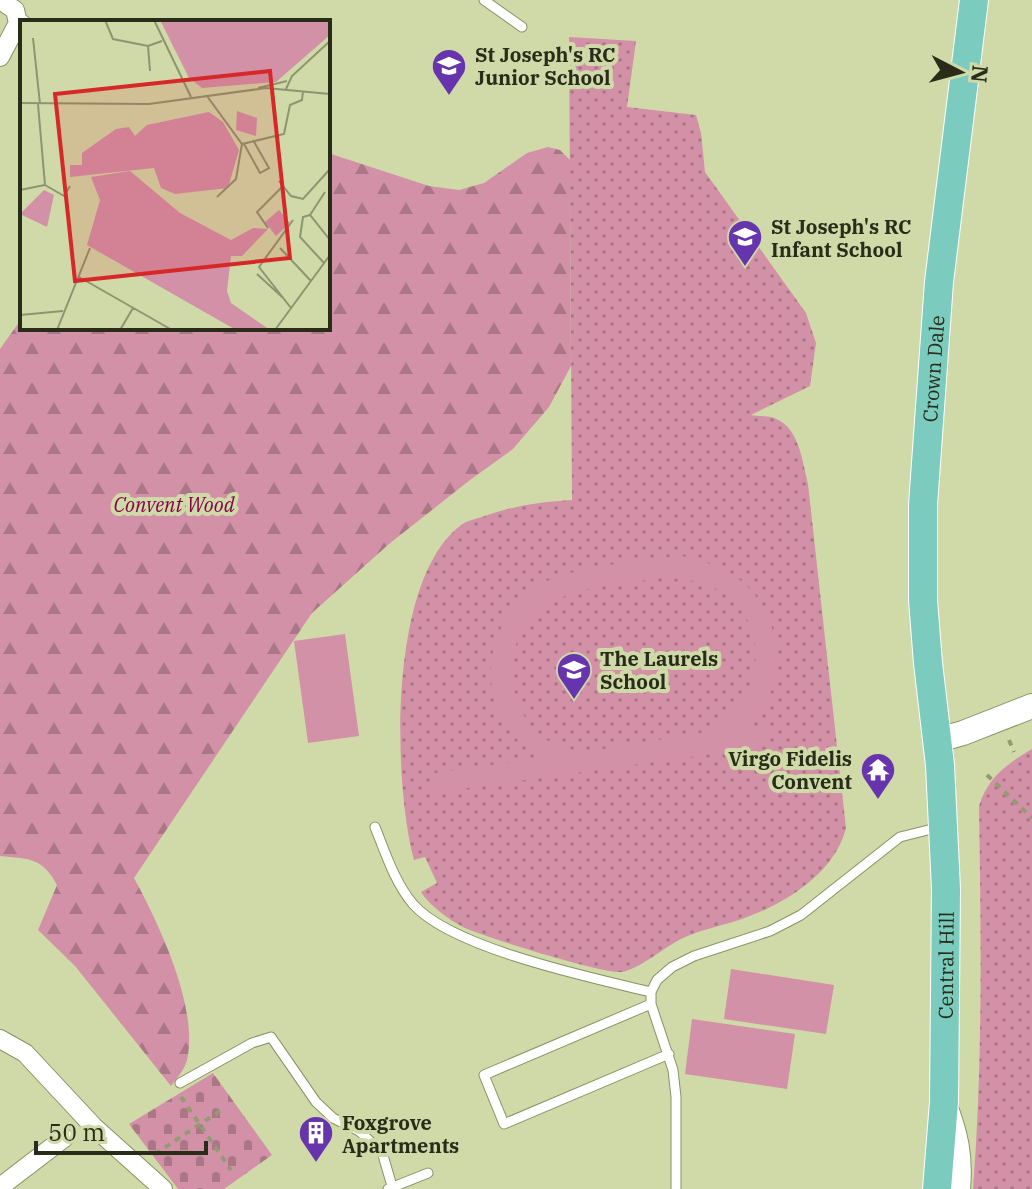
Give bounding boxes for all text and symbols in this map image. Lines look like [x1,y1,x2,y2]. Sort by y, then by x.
inset map [20,20,330,330]
north arrow [920,32,1000,112]
place label: St Joseph's RC Junior School [475,41,615,91]
school or university icon: St Joseph's RC Junior School [430,47,468,97]
text: N [965,64,996,84]
place label: St Joseph's RC Infant School [771,213,911,263]
school or university icon: St Joseph's RC Infant School [726,218,764,268]
street label: Crown Dale [915,314,950,423]
park label: Convent Wood [113,491,236,518]
place label: The Laurels School [600,645,718,695]
school or university icon: The Laurels School [555,651,593,701]
place label: Virgo Fidelis Convent [728,745,853,795]
temple icon: Virgo Fidelis Convent [859,751,897,801]
street label: Central Hill [931,911,959,1019]
scale bar [36,1105,206,1155]
place label: Foxgrove Apartments [342,1109,459,1159]
building icon: Foxgrove Apartments [297,1114,335,1164]
text: 50 m [48,1116,105,1148]

